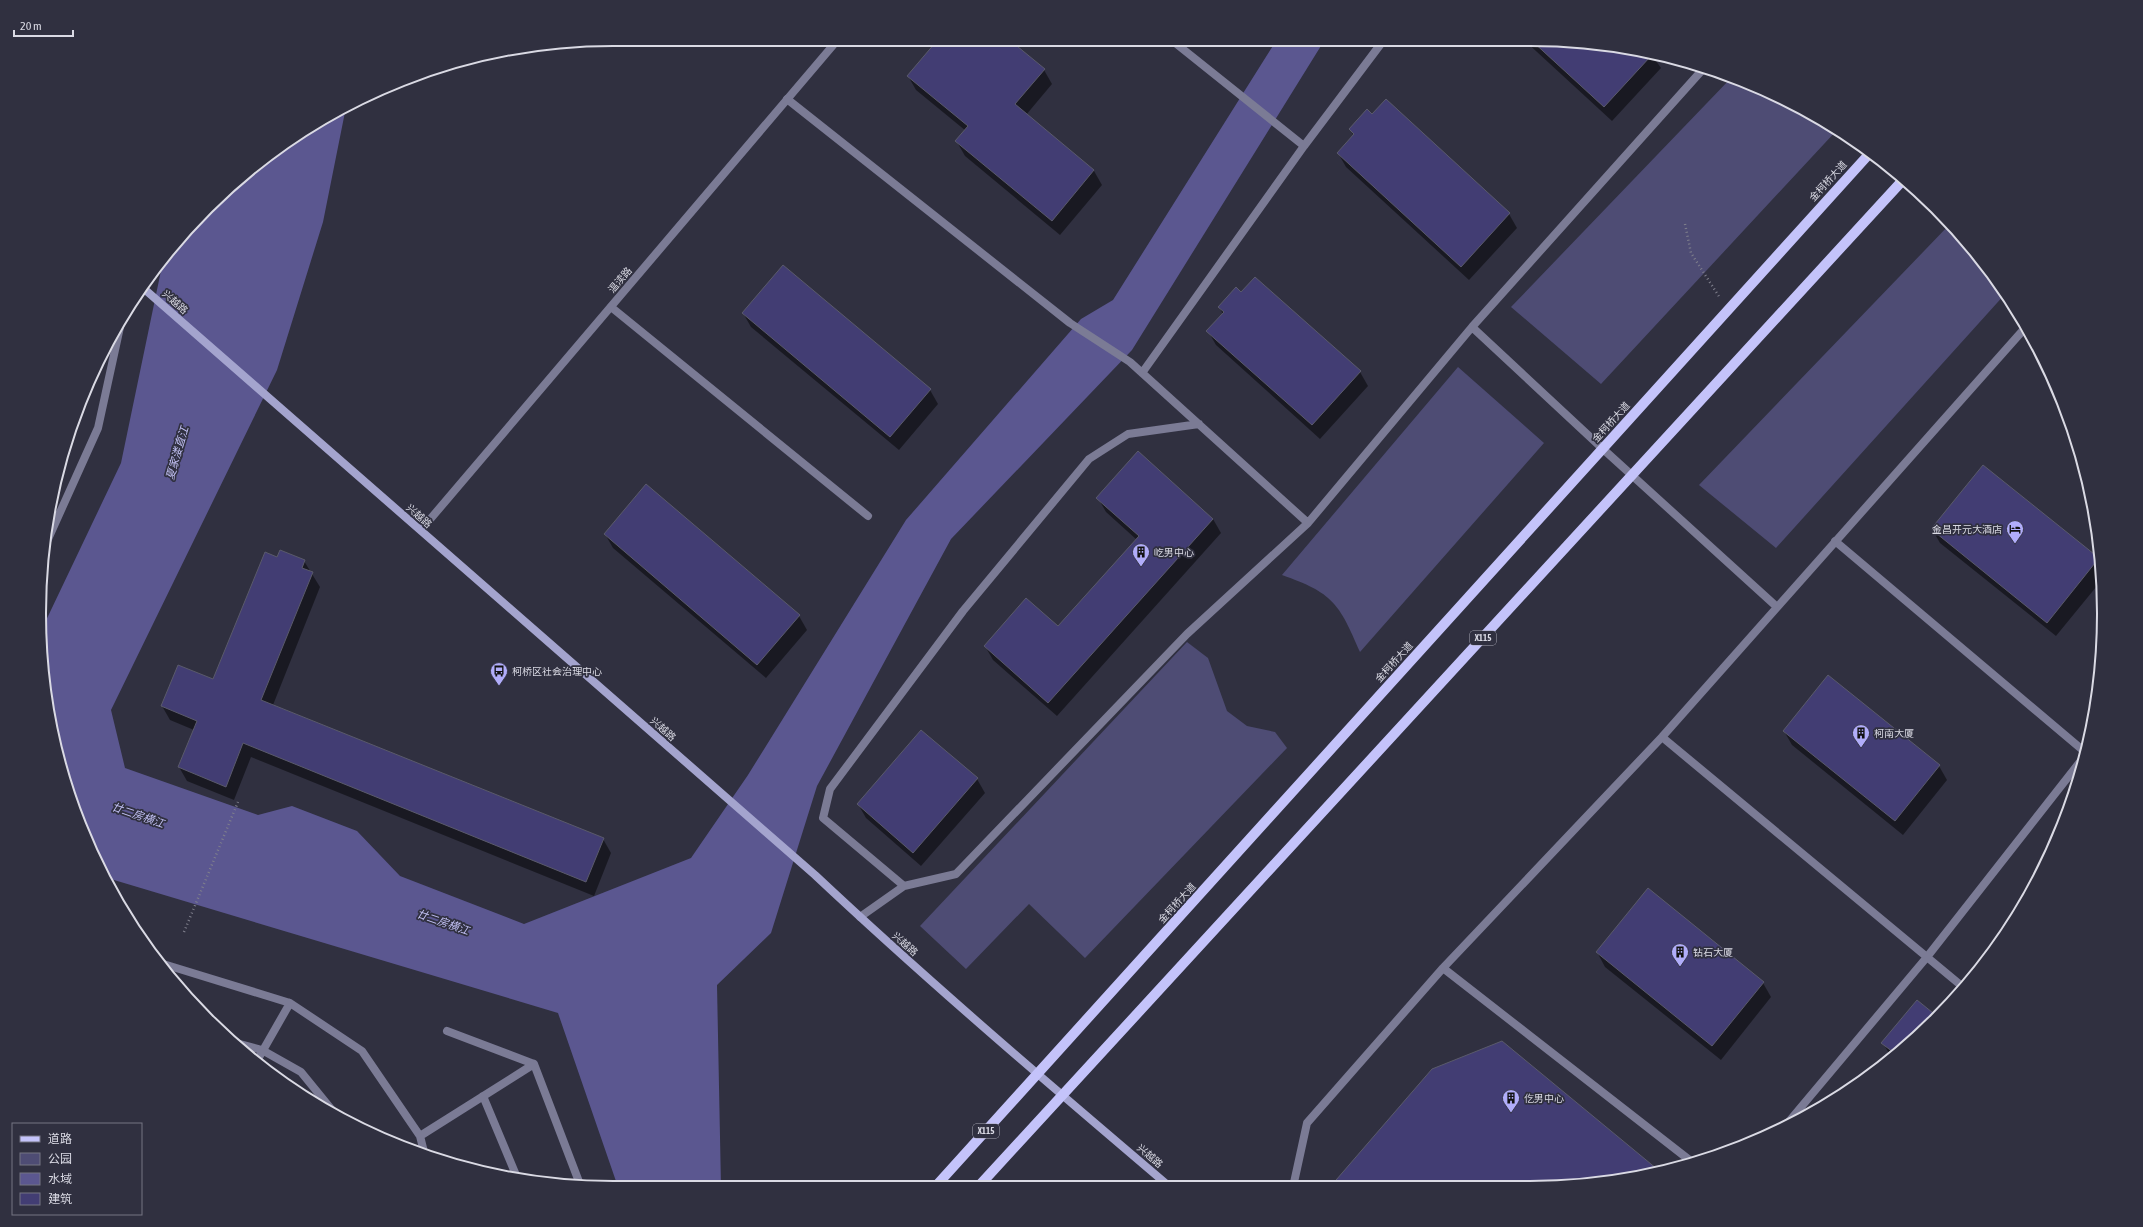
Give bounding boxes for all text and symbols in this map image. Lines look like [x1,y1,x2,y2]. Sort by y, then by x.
scale bar [14,12,73,38]
text: 20 m [20,19,42,33]
street label: 金柯桥大道 [1807,159,1849,203]
street label: 温渎路 [606,265,634,295]
street label: 兴越路 [160,288,190,316]
street label: 金柯桥大道 [1590,400,1632,444]
water label: 夏家溇直江 [164,424,191,481]
street label: 兴越路 [404,502,434,530]
hotel icon: 金昌开元大酒店 [2005,519,2025,544]
place label: 金昌开元大酒店 [1932,524,2002,535]
building icon: 屹男中心 [1131,542,1151,567]
place label: 屹男中心 [1154,547,1194,558]
road number: X115 [1470,631,1496,645]
street label: 金柯桥大道 [1373,640,1415,684]
bus stop icon: 柯桥区社会治理中心 [489,661,509,686]
place label: 柯桥区社会治理中心 [512,666,602,677]
street label: 兴越路 [648,715,678,743]
building icon: 柯南大厦 [1851,723,1871,748]
place label: 柯南大厦 [1874,728,1914,739]
water label: 廿二房横江 [110,800,167,830]
street label: 金柯桥大道 [1156,881,1198,925]
water label: 廿二房横江 [415,907,472,937]
street label: 兴越路 [890,930,920,958]
building icon: 钻石大厦 [1670,942,1690,967]
place label: 钻石大厦 [1693,947,1733,958]
building icon: 仡男中心 [1501,1088,1521,1113]
place label: 仡男中心 [1524,1093,1564,1104]
legend [12,1123,142,1215]
road number: X115 [973,1124,999,1138]
text: 道路 [48,1132,72,1146]
street label: 兴越路 [1135,1142,1165,1170]
text: 公园 [48,1152,72,1166]
text: 水域 [48,1172,72,1186]
text: 建筑 [48,1192,72,1206]

